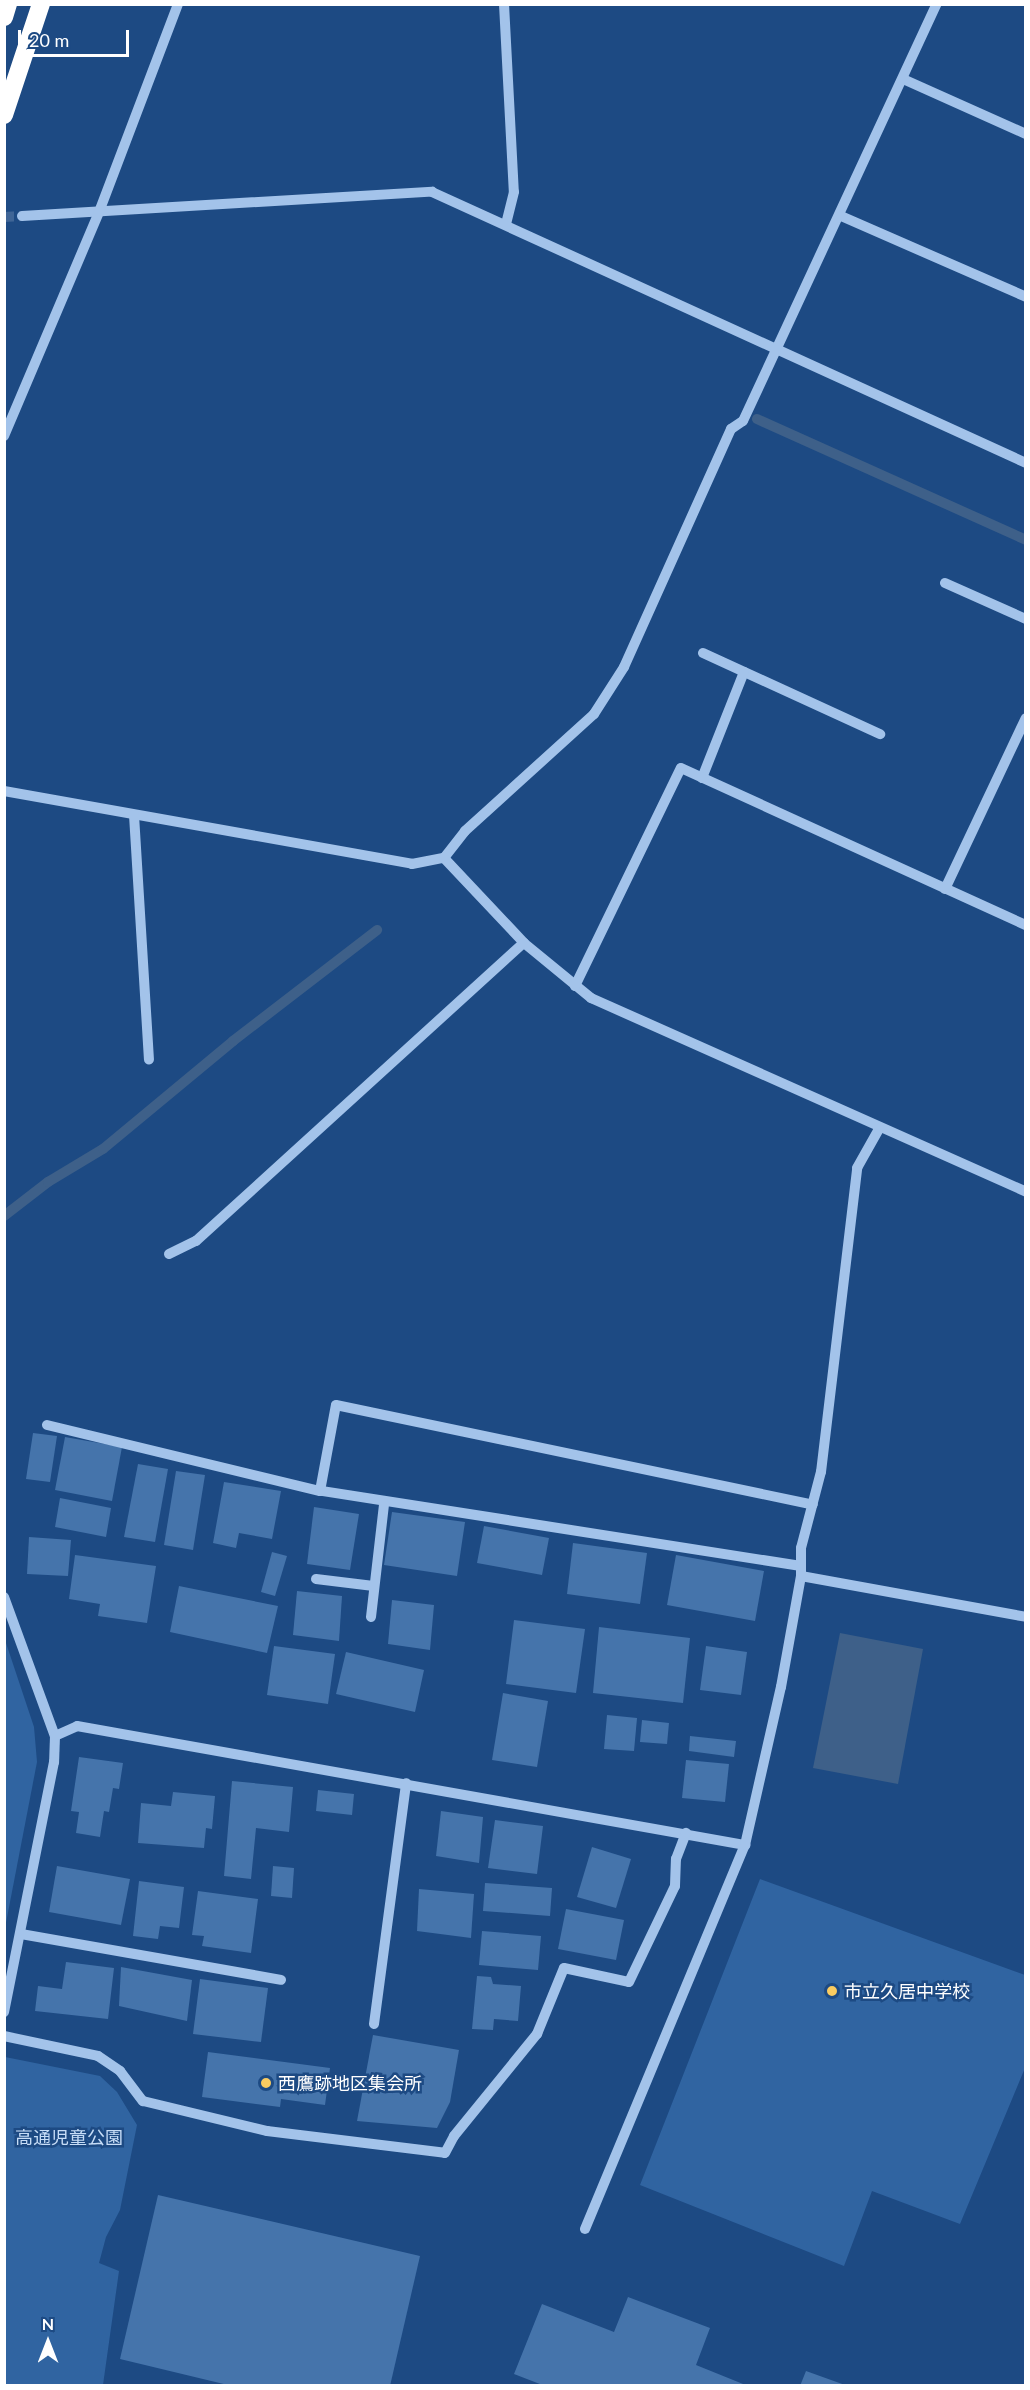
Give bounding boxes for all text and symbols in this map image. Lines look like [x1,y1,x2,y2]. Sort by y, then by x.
scale bar [21,18,132,56]
text: 20 m [29,29,69,51]
place label: 市立久居中学校 [844,1980,970,2002]
marker: 市立久居中学校 [825,1984,839,1998]
place label: 西鷹跡地区集会所 [278,2072,422,2094]
marker: 西鷹跡地区集会所 [259,2076,273,2090]
park label: 高通児童公園 [15,2126,123,2148]
north arrow [18,2312,78,2372]
text: N [42,2314,54,2333]

